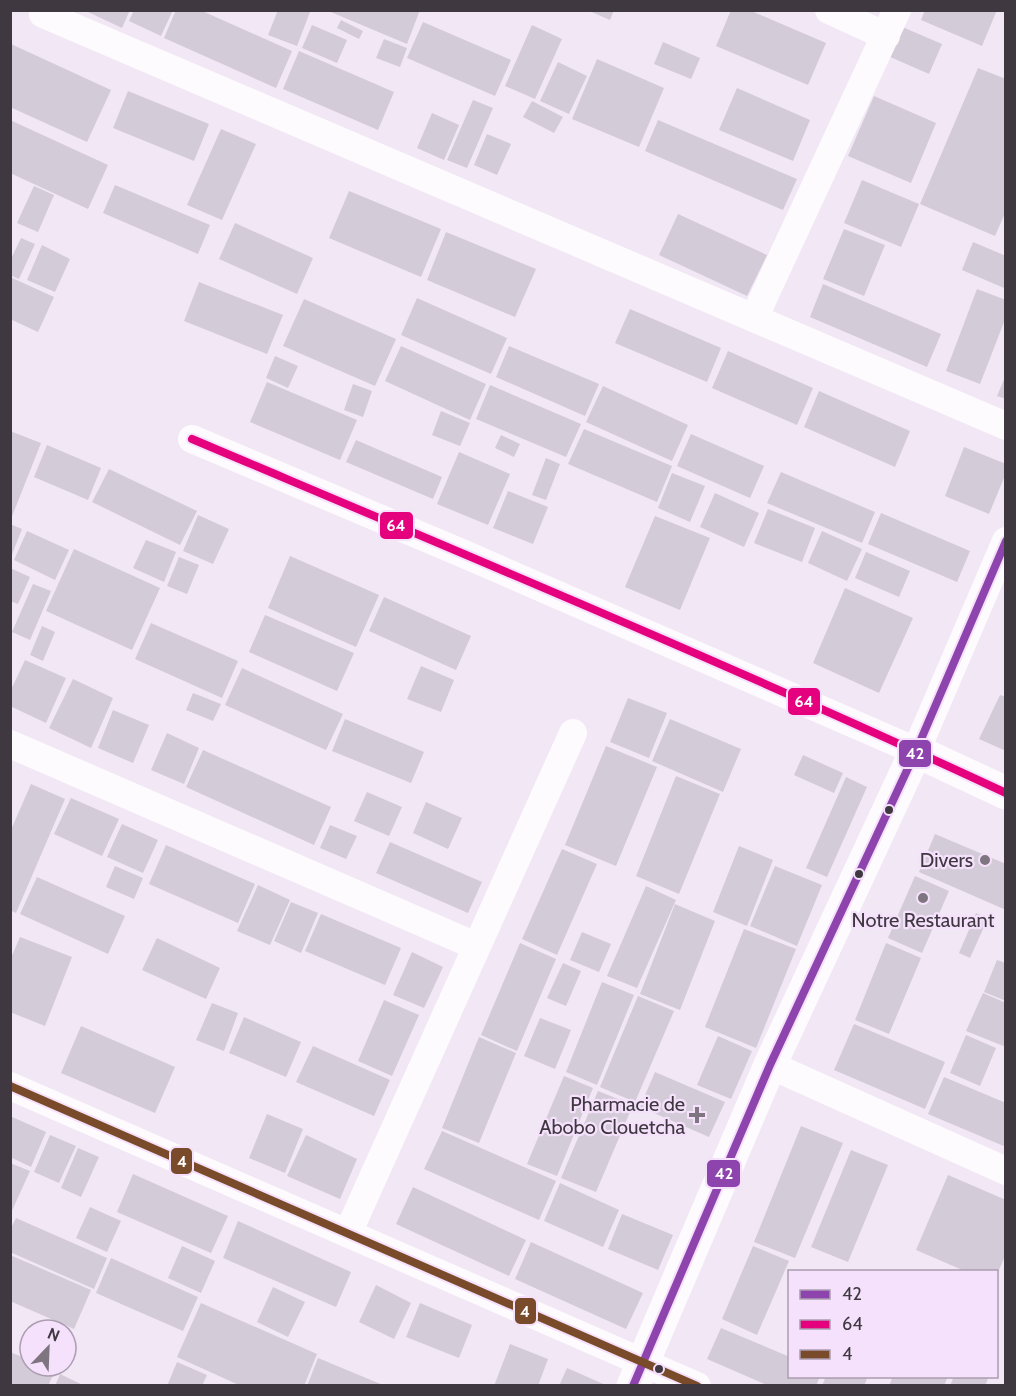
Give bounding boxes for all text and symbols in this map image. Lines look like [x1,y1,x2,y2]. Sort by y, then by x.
line badge: 64 [379,511,414,540]
text: 64 [387,516,406,535]
line badge: 64 [787,687,821,716]
text: 64 [795,692,814,711]
line badge: 42 [898,739,932,768]
text: 42 [906,744,924,763]
unlabelled marker [883,804,895,816]
place label: Divers [920,848,973,872]
marker: Divers [978,853,992,867]
unlabelled marker [853,868,865,880]
marker: Notre Restaurant [916,891,930,905]
place label: Notre Restaurant [852,908,995,932]
place label: Pharmacie de Abobo Clouetcha [539,1092,685,1139]
marker: Pharmacie de Abobo Clouetcha [690,1108,704,1122]
line badge: 4 [170,1147,193,1175]
text: 4 [177,1152,187,1171]
line badge: 42 [706,1159,741,1188]
text: 42 [715,1164,733,1183]
legend [788,1270,998,1378]
text: 42 [842,1283,862,1305]
line badge: 4 [514,1297,537,1325]
text: 4 [520,1302,530,1321]
text: 64 [842,1313,863,1335]
north arrow [18,1318,78,1378]
text: N [45,1324,63,1346]
text: 4 [842,1343,852,1365]
unlabelled marker [653,1363,665,1375]

